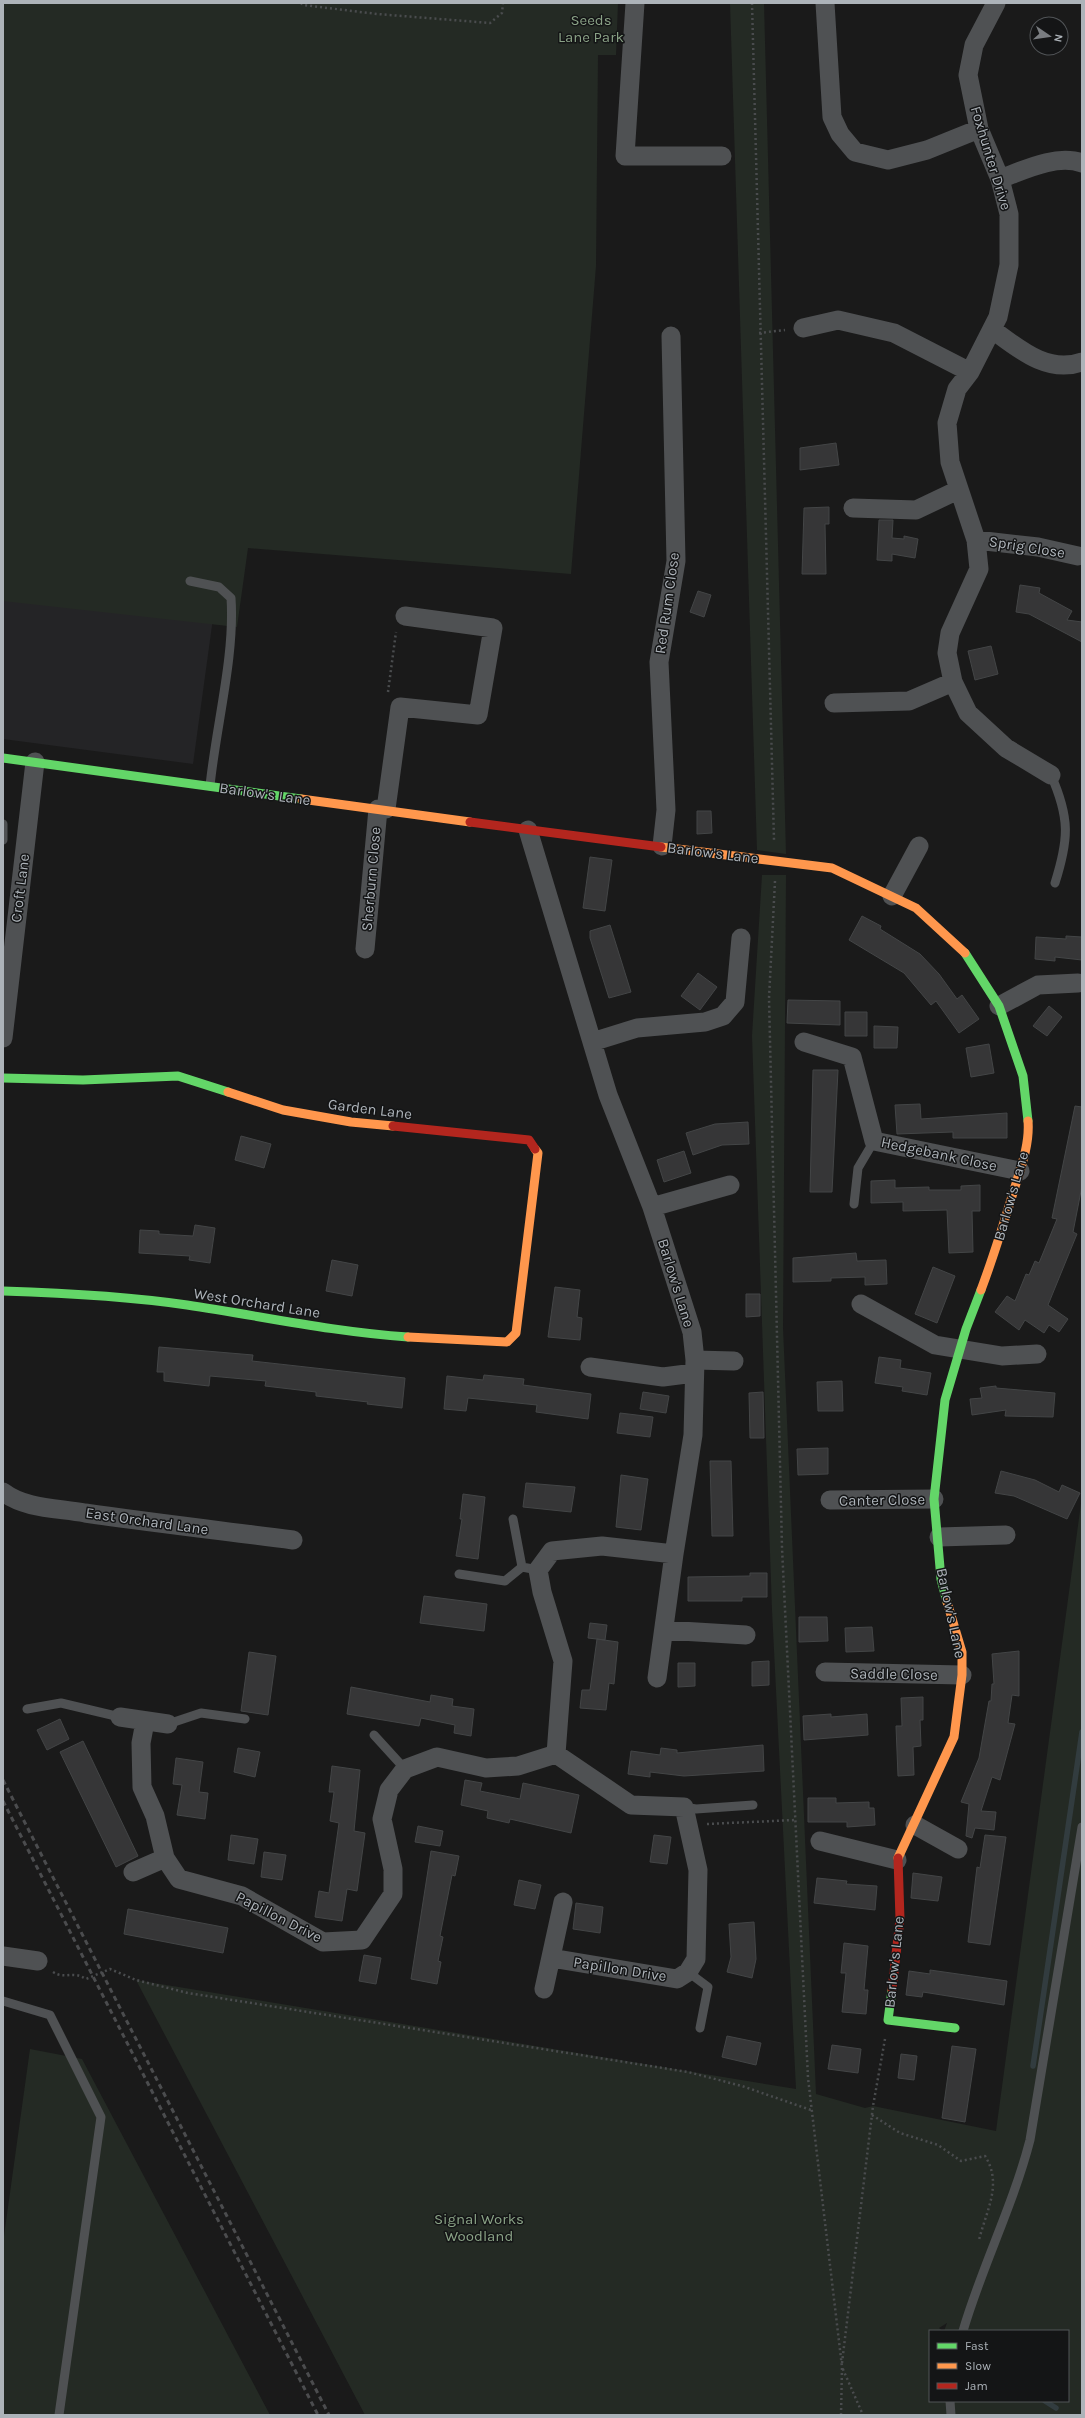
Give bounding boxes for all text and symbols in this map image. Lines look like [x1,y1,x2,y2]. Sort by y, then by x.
park label: Seeds Lane Park [558,11,624,46]
north arrow [1029,16,1069,56]
text: N [1051,33,1065,43]
street label: Foxhunter Drive [967,104,1015,212]
street label: Sprig Close [988,532,1066,562]
street label: Red Rum Close [651,551,683,655]
street label: Barlow's Lane [218,779,312,809]
street label: Sherburn Close [357,826,385,932]
street label: Barlow's Lane [666,838,760,868]
street label: Croft Lane [7,853,33,923]
street label: Garden Lane [327,1095,413,1123]
street label: Hedgebank Close [879,1133,999,1175]
street label: Barlow's Lane [990,1149,1032,1243]
street label: Barlow's Lane [654,1236,698,1330]
street label: West Orchard Lane [192,1284,322,1322]
street label: Canter Close [839,1490,925,1510]
street label: East Orchard Lane [84,1503,210,1539]
street label: Barlow's Lane [933,1566,969,1660]
street label: Saddle Close [850,1664,938,1684]
street label: Papillon Drive [233,1888,325,1946]
street label: Barlow's Lane [880,1915,908,2009]
street label: Papillon Drive [572,1953,668,1985]
park label: Signal Works Woodland [434,2210,524,2245]
legend [929,2330,1069,2402]
text: Fast [965,2339,989,2353]
text: Slow [965,2359,991,2373]
text: Jam [965,2379,988,2393]

